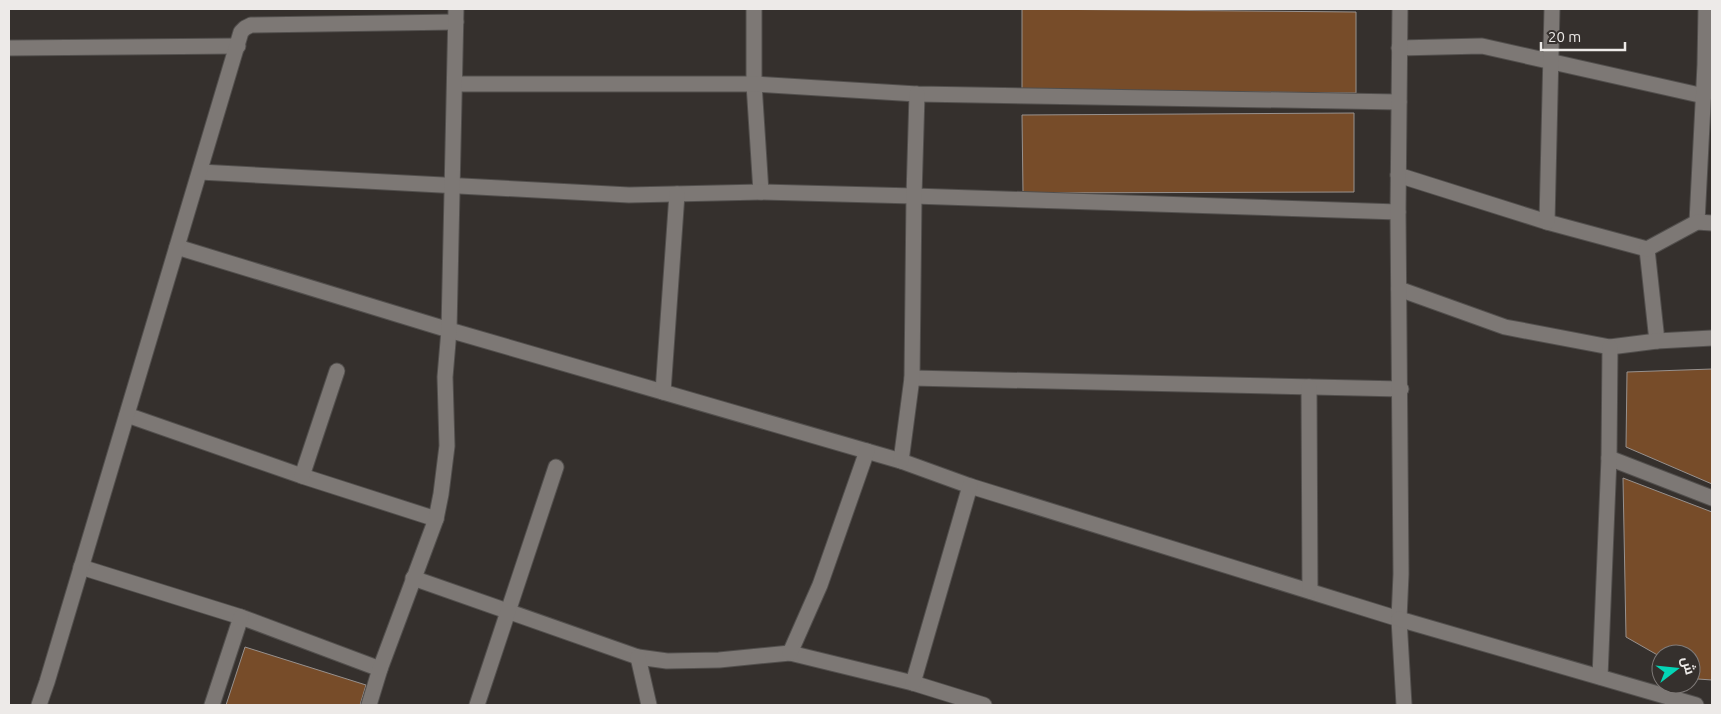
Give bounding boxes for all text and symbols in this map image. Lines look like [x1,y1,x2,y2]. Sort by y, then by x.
scale bar [1541,20,1625,52]
text: 20 m [1548,28,1581,45]
north arrow [1651,644,1701,694]
text: ش [1677,655,1699,677]

